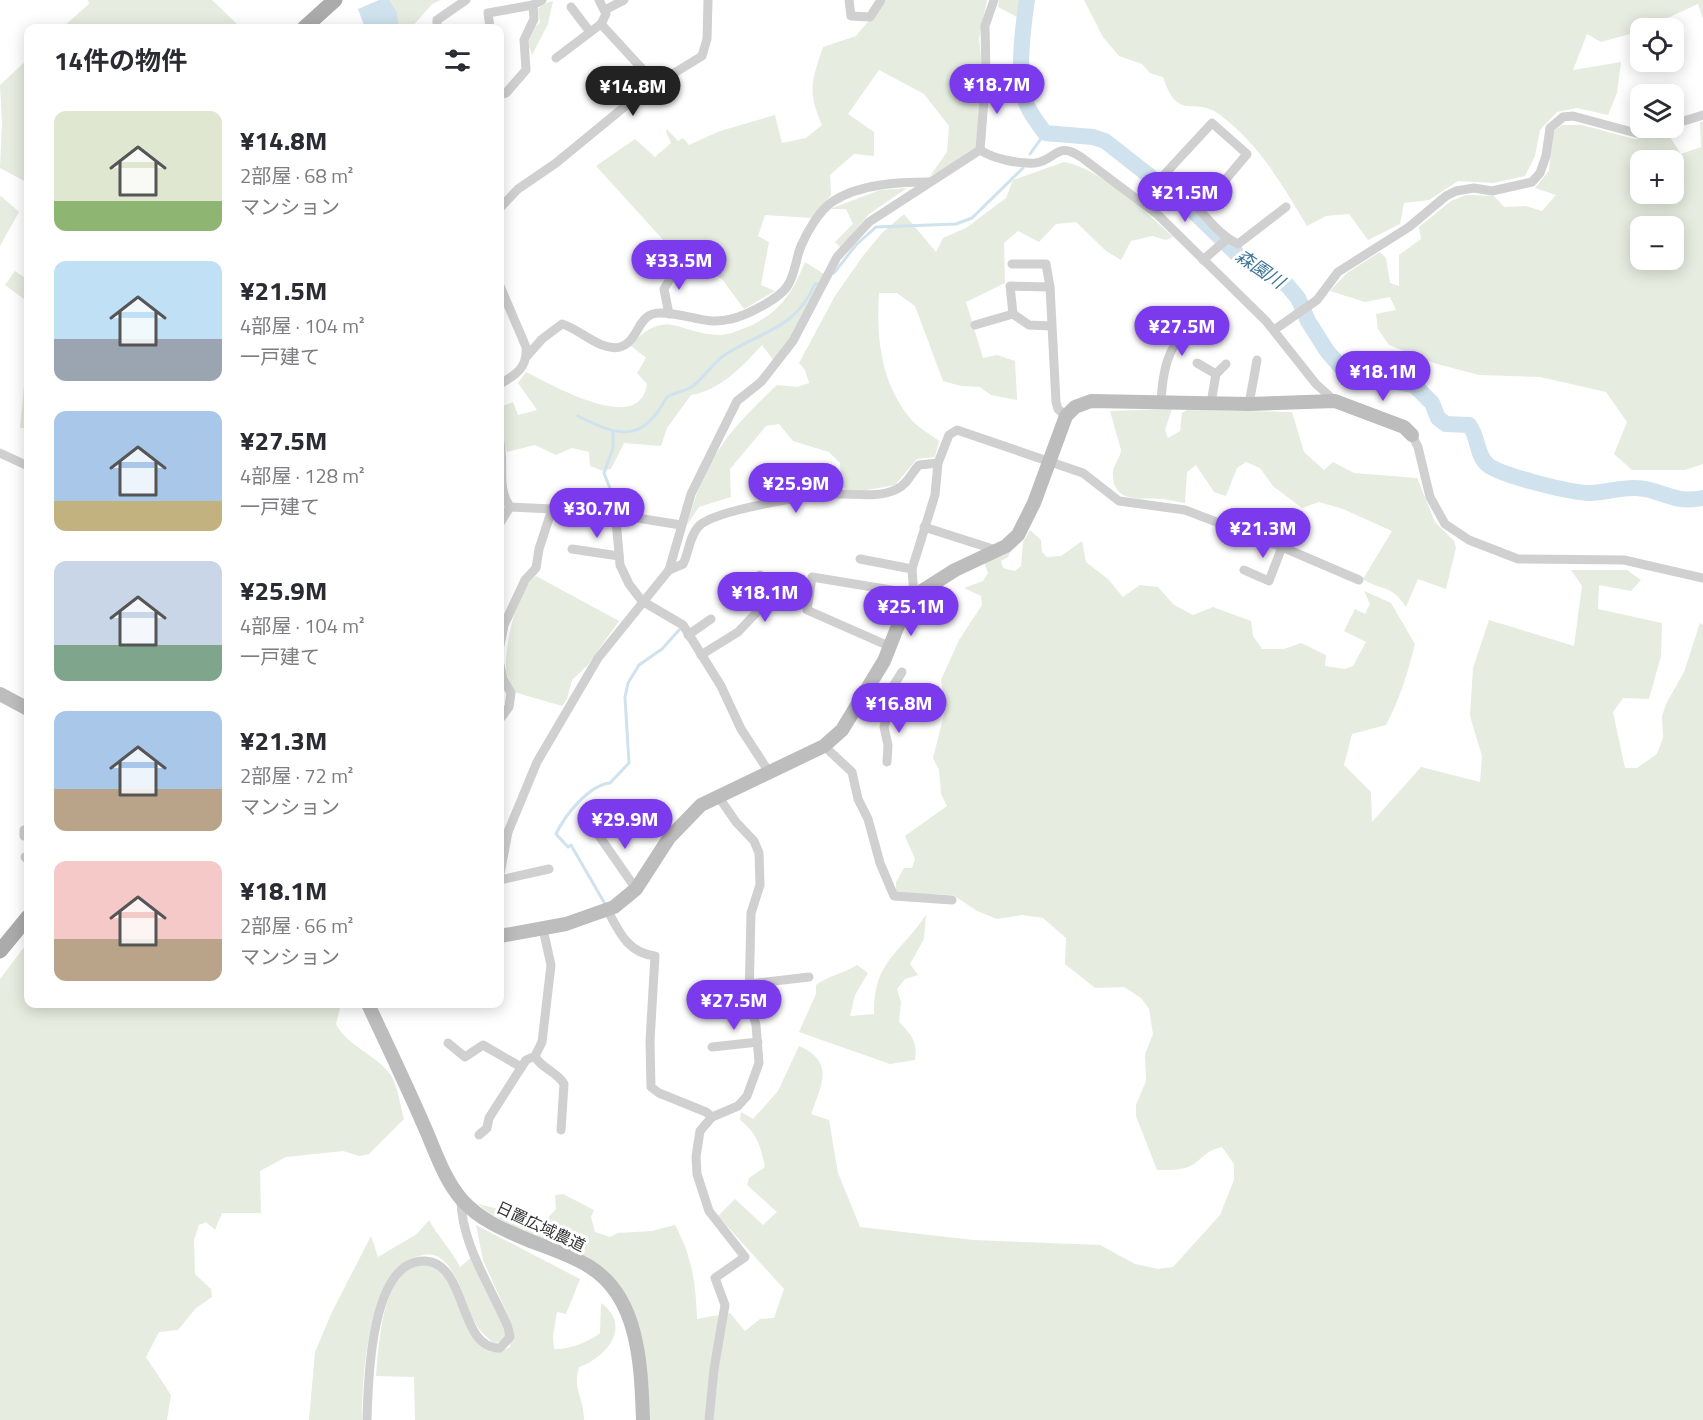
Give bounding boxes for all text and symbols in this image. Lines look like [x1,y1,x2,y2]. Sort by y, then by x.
map controls [1630,18,1684,270]
button: locate [1630,18,1684,72]
text: 14件の物件 [54,41,187,80]
icon: filters [441,44,474,77]
pin: ¥18.7M [948,64,1046,115]
pin: ¥14.8M [584,66,682,117]
text: ¥18.7M [963,68,1031,99]
text: ¥14.8M [599,70,667,101]
button: layers [1630,84,1684,138]
text: ¥14.8M [240,121,327,160]
icon: home [102,135,174,207]
button: + [1630,150,1684,204]
text: 2部屋 · 68 m² [240,160,353,191]
pin: ¥21.5M [1136,172,1234,223]
text: ¥21.5M [1151,176,1219,207]
text: マンション [240,191,340,222]
button: − [1630,216,1684,270]
pin: ¥33.5M [630,240,728,291]
water label: 森園川 [1230,242,1292,296]
text: ¥33.5M [645,244,713,275]
text: ¥21.5M [240,271,327,310]
icon: home [102,285,174,357]
pin: ¥27.5M [1133,306,1231,357]
text: 4部屋 · 104 m² [240,310,365,341]
text: ¥27.5M [1148,310,1216,341]
text: 一戸建て [240,341,320,372]
pin: ¥18.1M [1334,351,1432,402]
text: ¥18.1M [1349,355,1417,386]
text: ¥27.5M [240,421,327,460]
icon: home [102,435,174,507]
text: 4部屋 · 128 m² [240,460,365,491]
pin: ¥25.9M [747,463,845,514]
text: ¥25.9M [762,467,830,498]
pin: ¥30.7M [548,488,646,539]
text: 一戸建て [240,491,320,522]
text: ¥30.7M [563,492,631,523]
pin: ¥21.3M [1214,508,1312,559]
text: ¥21.3M [1229,512,1297,543]
text: ¥25.9M [240,571,327,610]
pin: ¥18.1M [716,572,814,623]
text: ¥18.1M [731,576,799,607]
icon: home [102,585,174,657]
pin: ¥25.1M [862,586,960,637]
text: ¥25.1M [877,590,945,621]
text: 4部屋 · 104 m² [240,610,365,641]
text: 一戸建て [240,641,320,672]
pin: ¥16.8M [850,683,948,734]
text: ¥16.8M [865,687,933,718]
text: ¥21.3M [240,721,327,760]
icon: home [102,735,174,807]
text: 2部屋 · 72 m² [240,760,353,791]
text: マンション [240,791,340,822]
pin: ¥29.9M [576,799,674,850]
text: ¥29.9M [591,803,659,834]
text: ¥18.1M [240,871,327,910]
icon: home [102,885,174,957]
text: 2部屋 · 66 m² [240,910,353,941]
text: マンション [240,941,340,972]
pin: ¥27.5M [685,980,783,1031]
text: ¥27.5M [700,984,768,1015]
street label: 日置広域農道 [492,1195,590,1257]

